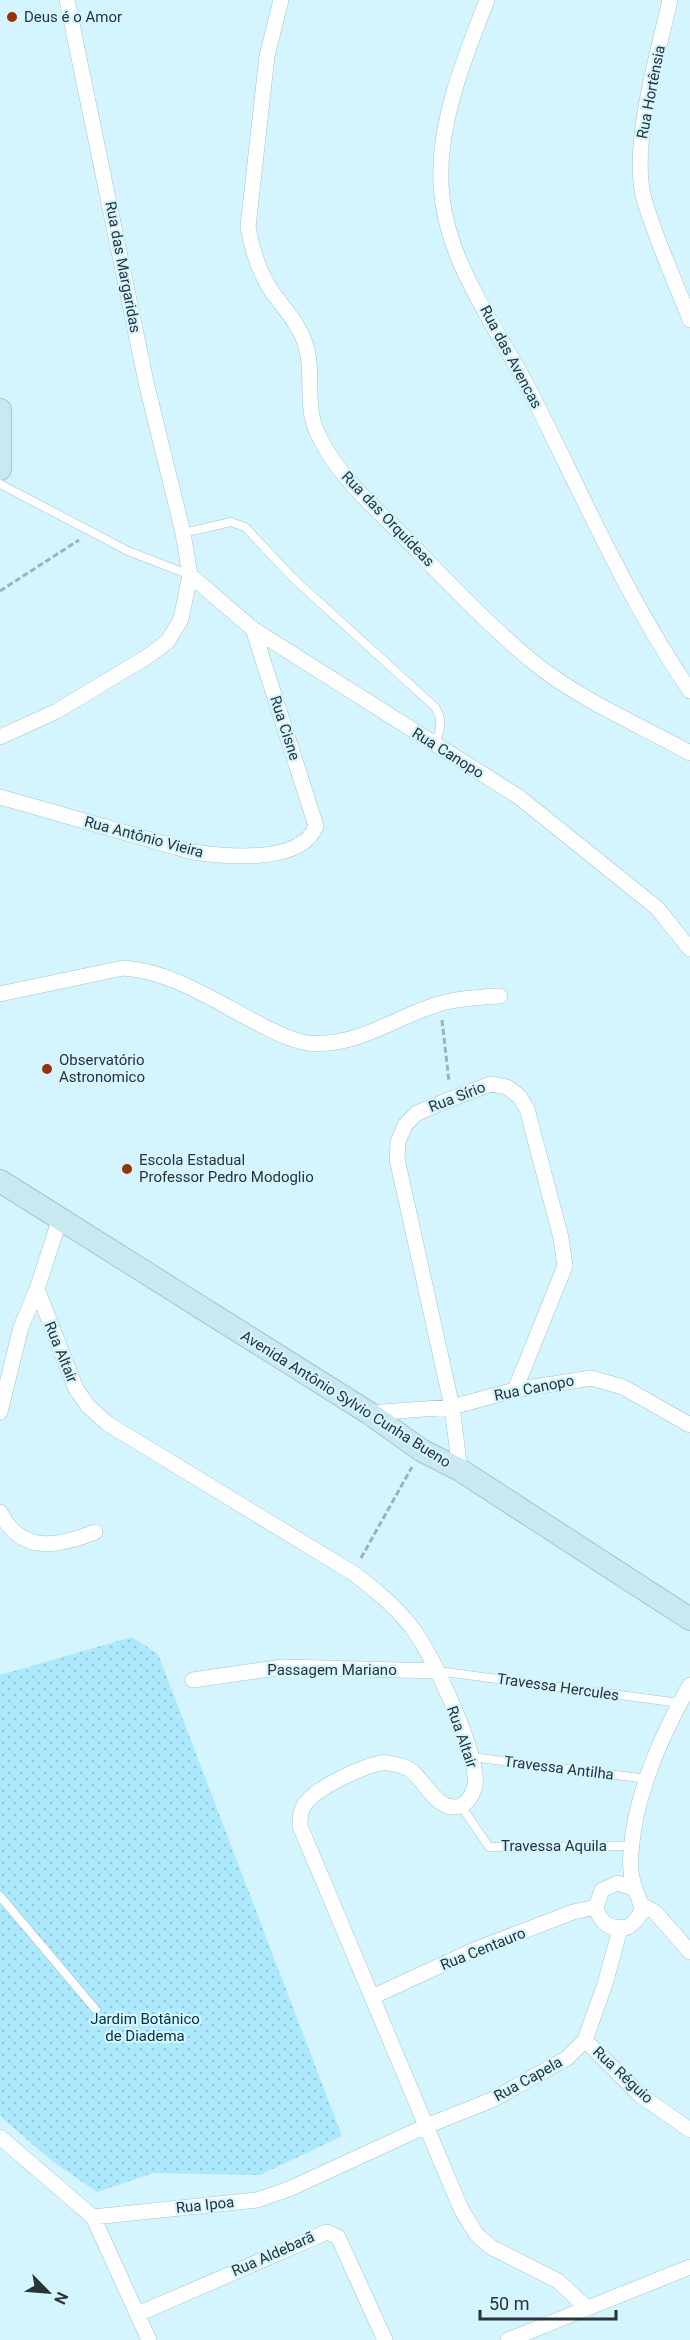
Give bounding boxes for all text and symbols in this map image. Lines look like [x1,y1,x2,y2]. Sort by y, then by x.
place label: Deus é o Amor [24,8,122,26]
marker: Deus é o Amor [5,10,19,24]
street label: Rua Hortênsia [633,44,669,140]
street label: Rua das Margaridas [101,200,145,334]
street label: Rua das Avencas [476,302,546,412]
street label: Rua das Orquídeas [338,468,438,570]
street label: Rua Cisne [266,693,304,763]
street label: Rua Canopo [409,724,487,782]
street label: Rua Antônio Vieira [82,812,206,862]
place label: Observatório Astronomico [59,1051,145,1086]
marker: Observatório Astronomico [40,1062,54,1076]
street label: Rua Sírio [426,1078,488,1116]
place label: Escola Estadual Professor Pedro Modoglio [139,1151,314,1186]
marker: Escola Estadual Professor Pedro Modoglio [120,1162,134,1176]
street label: Rua Altair [41,1319,81,1385]
street label: Avenida Antônio Sylvio Cunha Bueno [238,1327,454,1471]
street label: Rua Canopo [492,1371,576,1405]
street label: Passagem Mariano [267,1661,397,1679]
street label: Travessa Hercules [496,1670,620,1704]
street label: Rua Altair [443,1704,481,1770]
street label: Travessa Antilha [503,1752,615,1784]
street label: Travessa Aquila [501,1837,607,1855]
street label: Rua Centauro [438,1924,528,1974]
park label: Jardim Botânico de Diadema [90,2010,200,2045]
street label: Rua Réguio [589,2043,657,2107]
street label: Rua Capela [491,2053,565,2105]
street label: Rua Ipoa [175,2193,235,2217]
street label: Rua Aldebarã [229,2228,317,2280]
north arrow [18,2262,78,2322]
scale bar [480,2283,616,2321]
text: N [50,2289,72,2307]
text: 50 m [489,2293,529,2314]

